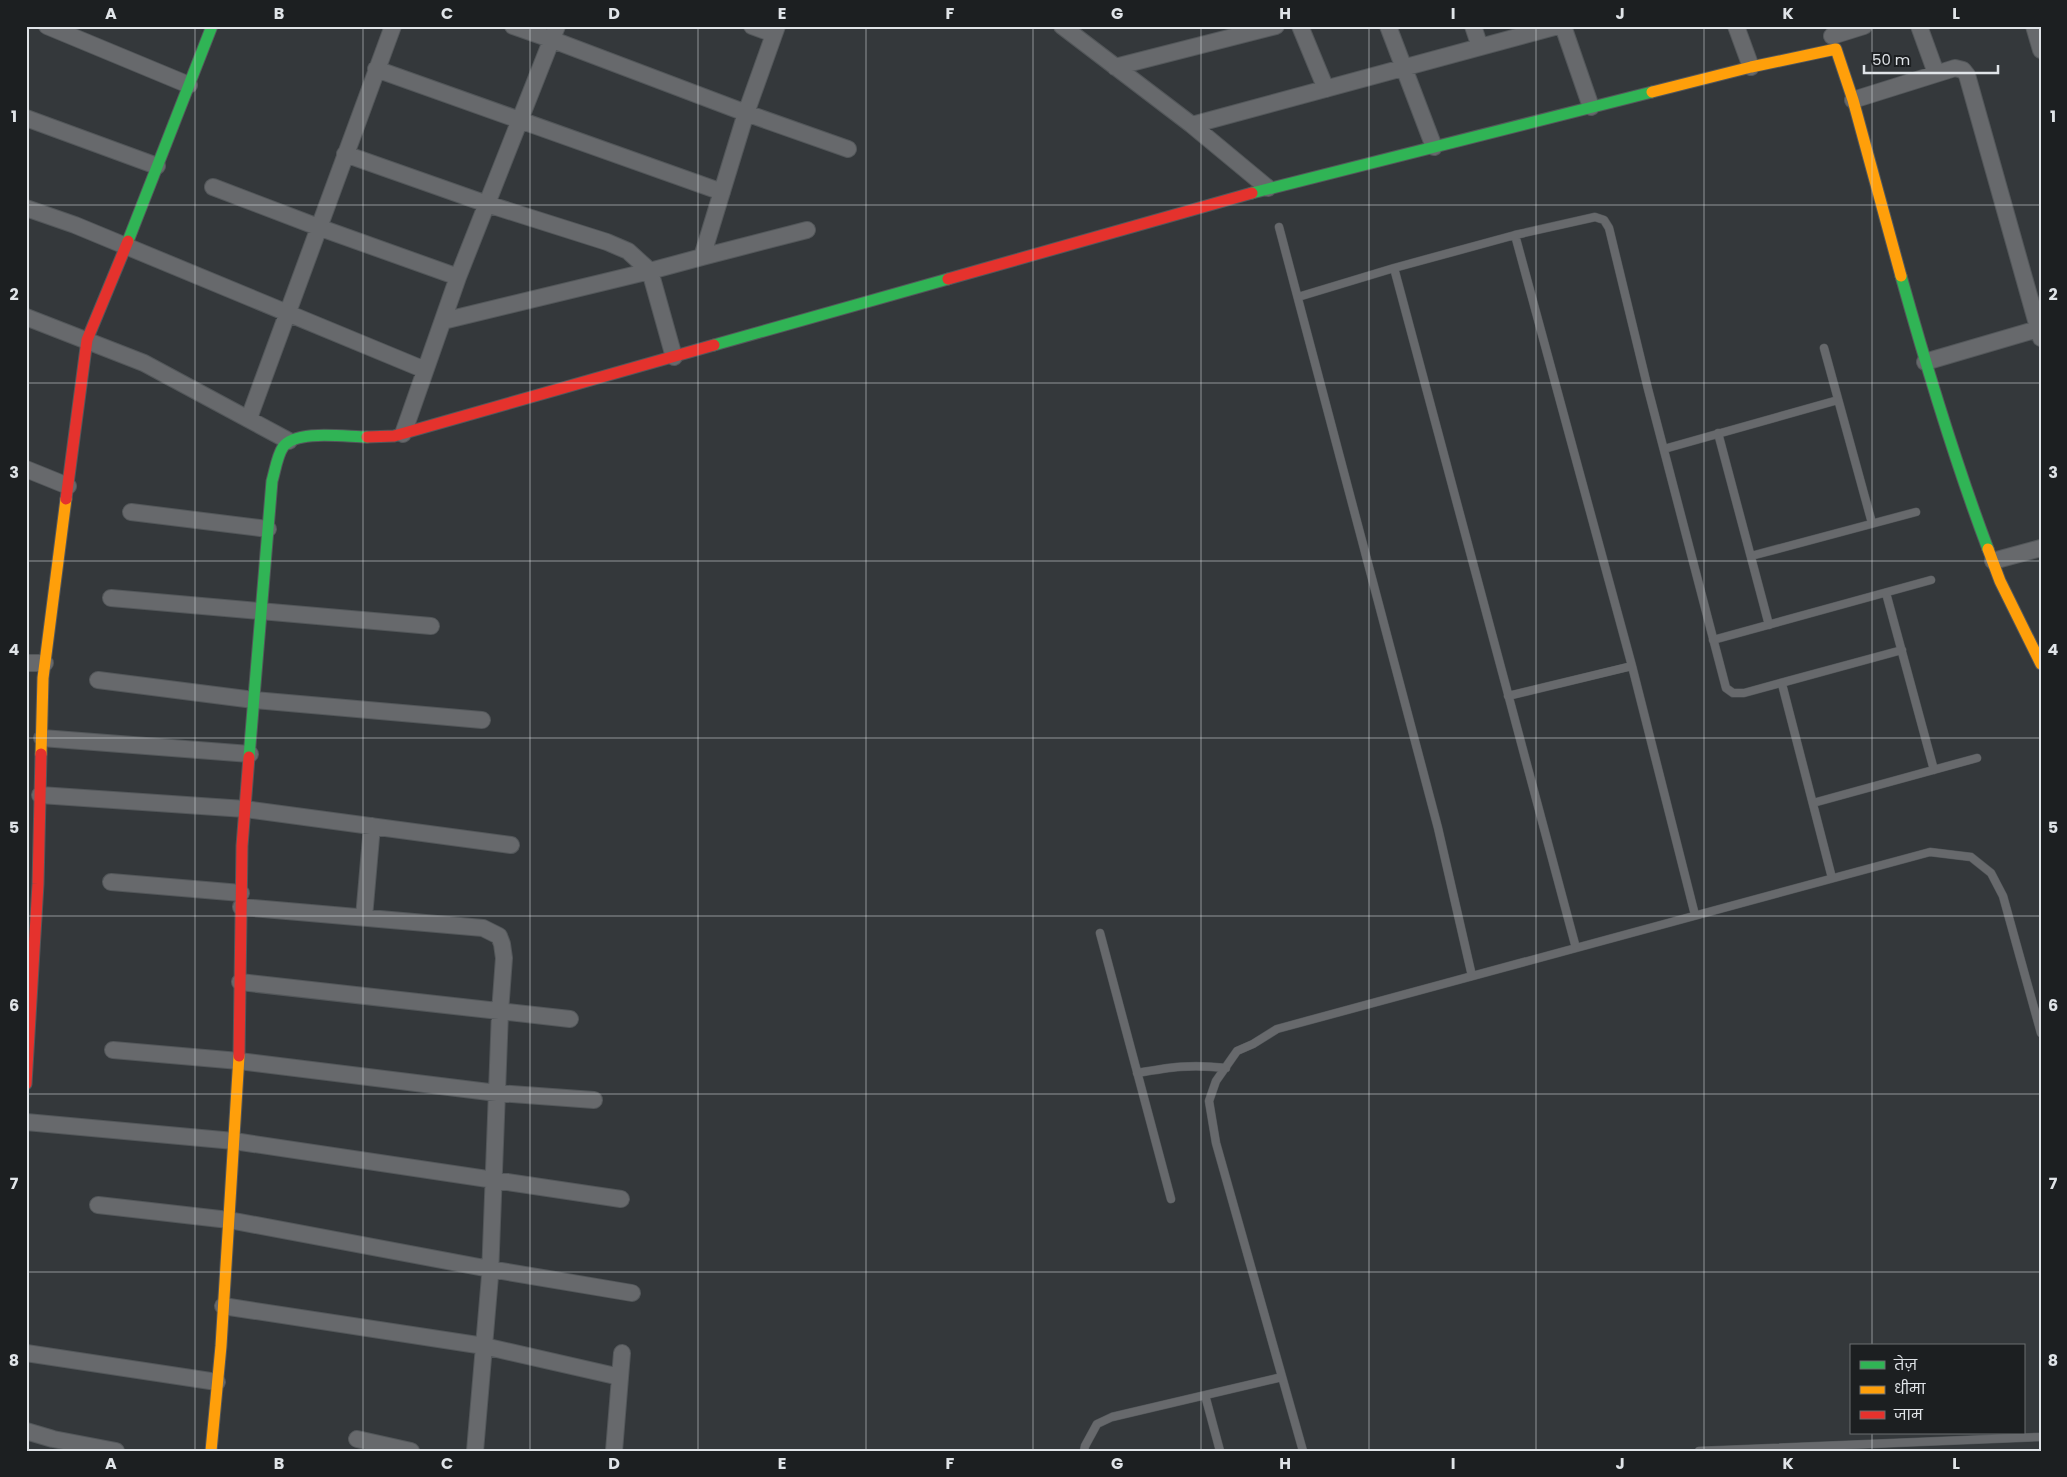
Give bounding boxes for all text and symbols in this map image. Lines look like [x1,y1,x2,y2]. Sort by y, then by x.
text: A [105,2,117,25]
text: B [274,2,284,25]
text: C [441,2,453,25]
text: D [608,2,620,25]
text: E [778,2,786,25]
text: F [946,2,955,25]
text: G [1111,2,1123,25]
text: H [1279,2,1291,25]
text: I [1451,2,1455,25]
text: J [1615,2,1625,25]
text: K [1782,2,1794,25]
text: L [1952,2,1960,25]
scale bar [1864,42,1998,74]
text: 50 m [1872,49,1910,70]
text: 1 [11,105,17,128]
text: 1 [2050,105,2056,128]
text: 2 [9,283,19,306]
text: 2 [2048,283,2058,306]
text: 3 [9,461,19,484]
text: 3 [2048,461,2058,484]
text: 4 [9,638,20,661]
text: 4 [2048,638,2059,661]
text: 5 [9,816,19,839]
text: 5 [2048,816,2058,839]
text: 6 [9,994,19,1017]
text: 6 [2048,994,2058,1017]
text: 7 [10,1172,19,1195]
text: 7 [2049,1172,2058,1195]
legend [1850,1344,2024,1434]
text: 8 [9,1349,19,1372]
text: 8 [2048,1349,2058,1372]
text: तेज़ [1893,1354,1917,1375]
text: धीमा [1894,1378,1926,1399]
text: जाम [1893,1404,1924,1425]
text: A [105,1452,117,1475]
text: B [274,1452,284,1475]
text: C [441,1452,453,1475]
text: D [608,1452,620,1475]
text: E [778,1452,786,1475]
text: F [946,1452,955,1475]
text: G [1111,1452,1123,1475]
text: H [1279,1452,1291,1475]
text: I [1451,1452,1455,1475]
text: J [1615,1452,1625,1475]
text: K [1782,1452,1794,1475]
text: L [1952,1452,1960,1475]

